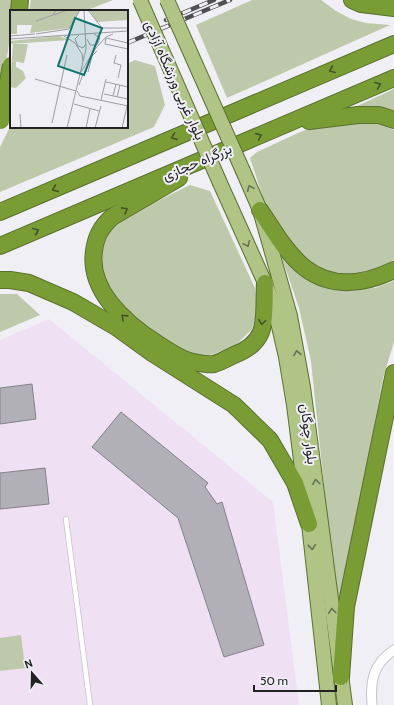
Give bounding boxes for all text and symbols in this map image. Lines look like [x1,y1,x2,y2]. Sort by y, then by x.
inset map [10,10,128,128]
street label: بلوار غربی ورزشگاه آزادی [141,17,209,143]
one-way arrow [329,66,336,74]
one-way arrow [374,81,381,89]
one-way arrow [171,133,178,141]
one-way arrow [254,133,262,141]
street label: بزرگراه حجازی [160,139,234,185]
one-way arrow [51,184,59,192]
one-way arrow [247,185,255,192]
one-way arrow [121,208,128,215]
one-way arrow [32,227,39,235]
one-way arrow [243,240,251,247]
one-way arrow [121,314,129,322]
one-way arrow [258,319,267,325]
one-way arrow [293,350,302,356]
street label: بلوار چوگان [295,403,322,465]
one-way arrow [311,479,320,485]
one-way arrow [307,544,316,550]
one-way arrow [328,608,337,614]
north arrow [12,653,52,693]
text: N [23,656,35,672]
scale bar [254,667,336,693]
text: 50 m [260,673,288,688]

